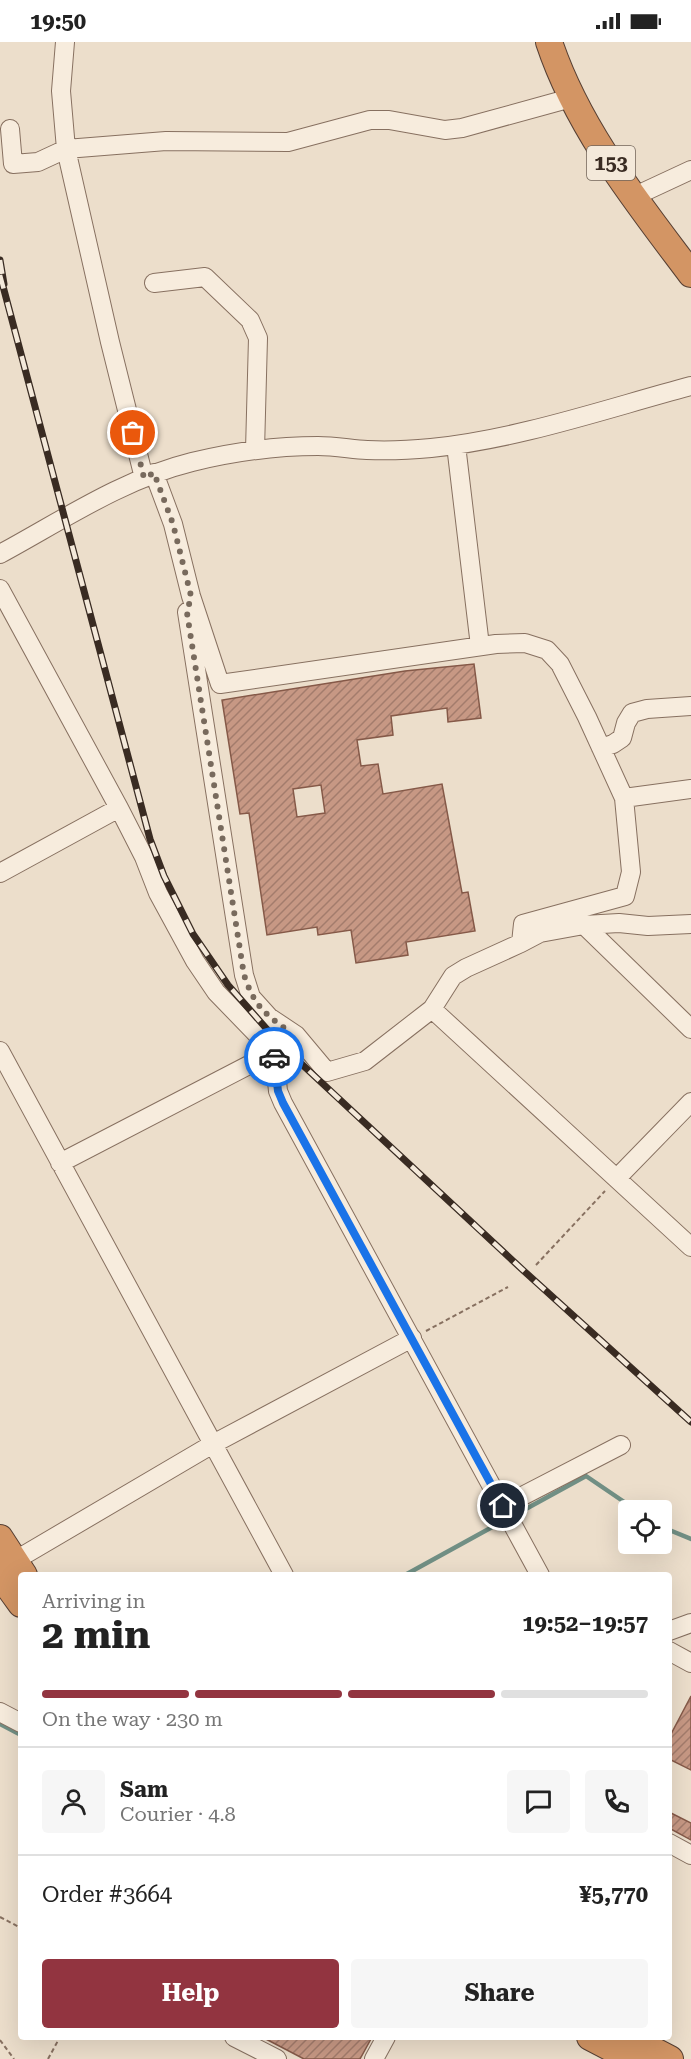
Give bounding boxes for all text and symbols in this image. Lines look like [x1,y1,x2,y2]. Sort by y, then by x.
text: 19:50 [30,9,86,34]
road number: 153 [587,146,635,180]
pin [107,407,158,458]
icon: bag [116,416,149,449]
courier [244,1027,304,1087]
icon: car [258,1041,291,1074]
pin [477,1480,528,1531]
icon: home [486,1489,519,1522]
map controls [618,1500,672,1554]
button: locate [618,1500,672,1554]
text: Arriving in [42,1589,145,1613]
text: 19:52–19:57 [522,1611,648,1636]
text: 2 min [42,1612,150,1658]
text: On the way · 230 m [42,1707,223,1731]
button: person [42,1770,105,1833]
button: chat [507,1770,570,1833]
button: phone [585,1770,648,1833]
text: Sam [120,1777,168,1802]
text: Courier · 4.8 [120,1802,236,1826]
text: Order #3664 [42,1882,172,1907]
text: ¥5,770 [579,1882,648,1907]
button: Help [42,1959,339,2028]
button: Share [351,1959,648,2028]

